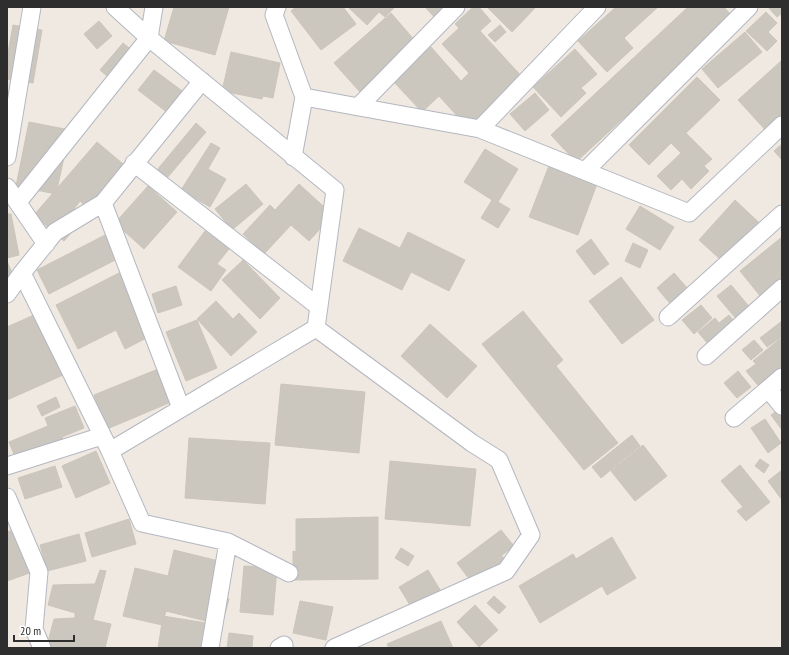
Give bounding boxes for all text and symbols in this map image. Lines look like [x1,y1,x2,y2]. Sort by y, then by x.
scale bar [14,617,74,643]
text: 20 m [20,623,41,638]

